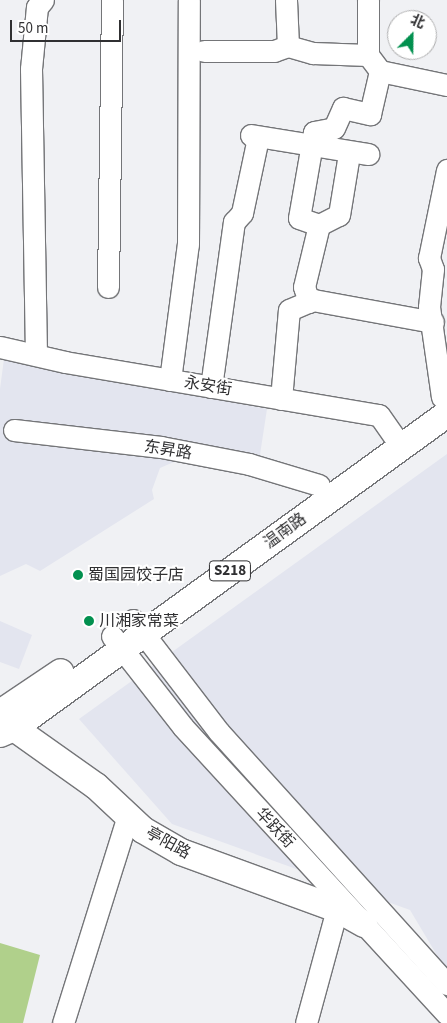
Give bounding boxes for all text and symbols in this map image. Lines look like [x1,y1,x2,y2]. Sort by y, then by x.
scale bar [12,10,124,42]
north arrow [387,10,437,60]
text: 北 [407,10,428,34]
text: 50 m [18,18,48,39]
street label: 永安街 [183,373,233,399]
street label: 东昇路 [143,437,193,463]
street label: 温南路 [260,509,310,553]
road number: S218 [209,558,251,584]
place label: 蜀国园饺子店 [88,565,184,585]
marker: 蜀国园饺子店 [72,569,84,581]
place label: 川湘家常菜 [99,611,179,631]
marker: 川湘家常菜 [83,615,95,627]
street label: 华跃街 [252,804,298,852]
street label: 亭阳路 [142,823,194,863]

